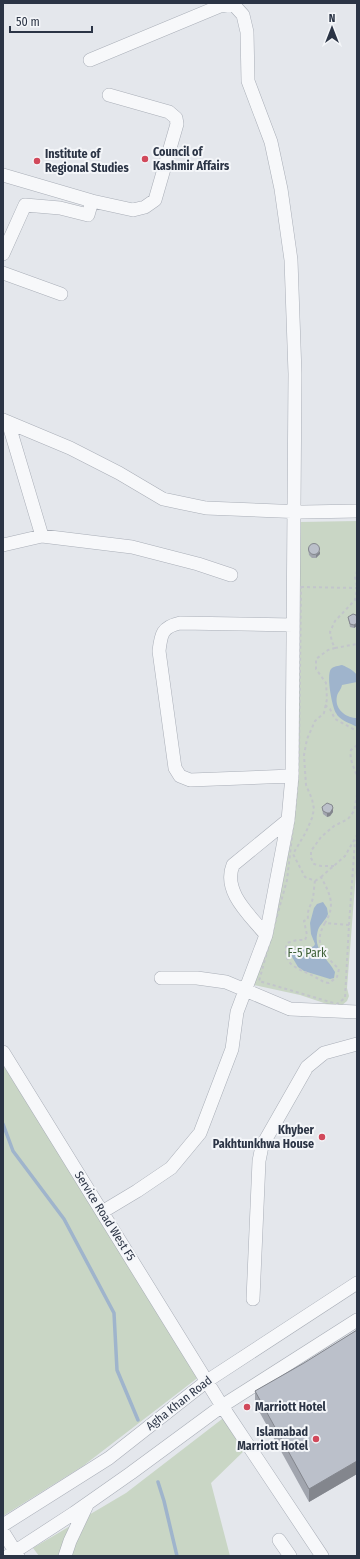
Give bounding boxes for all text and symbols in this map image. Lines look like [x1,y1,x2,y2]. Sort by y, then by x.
scale bar [10,8,92,34]
north arrow [312,8,352,48]
text: N [329,12,335,25]
text: 50 m [16,15,40,29]
place label: Council of Kashmir Affairs [153,145,230,173]
place label: Institute of Regional Studies [45,147,129,175]
marker: Council of Kashmir Affairs [140,154,150,164]
marker: Institute of Regional Studies [32,156,42,166]
park label: F-5 Park [287,946,327,960]
place label: Khyber Pakhtunkhwa House [213,1123,315,1151]
marker: Khyber Pakhtunkhwa House [317,1132,327,1142]
street label: Service Road West F5 [72,1169,138,1264]
street label: Agha Khan Road [143,1373,215,1433]
place label: Marriott Hotel [255,1400,327,1414]
marker: Marriott Hotel [242,1402,252,1412]
place label: Islamabad Marriott Hotel [237,1425,309,1453]
marker: Islamabad Marriott Hotel [311,1434,321,1444]

